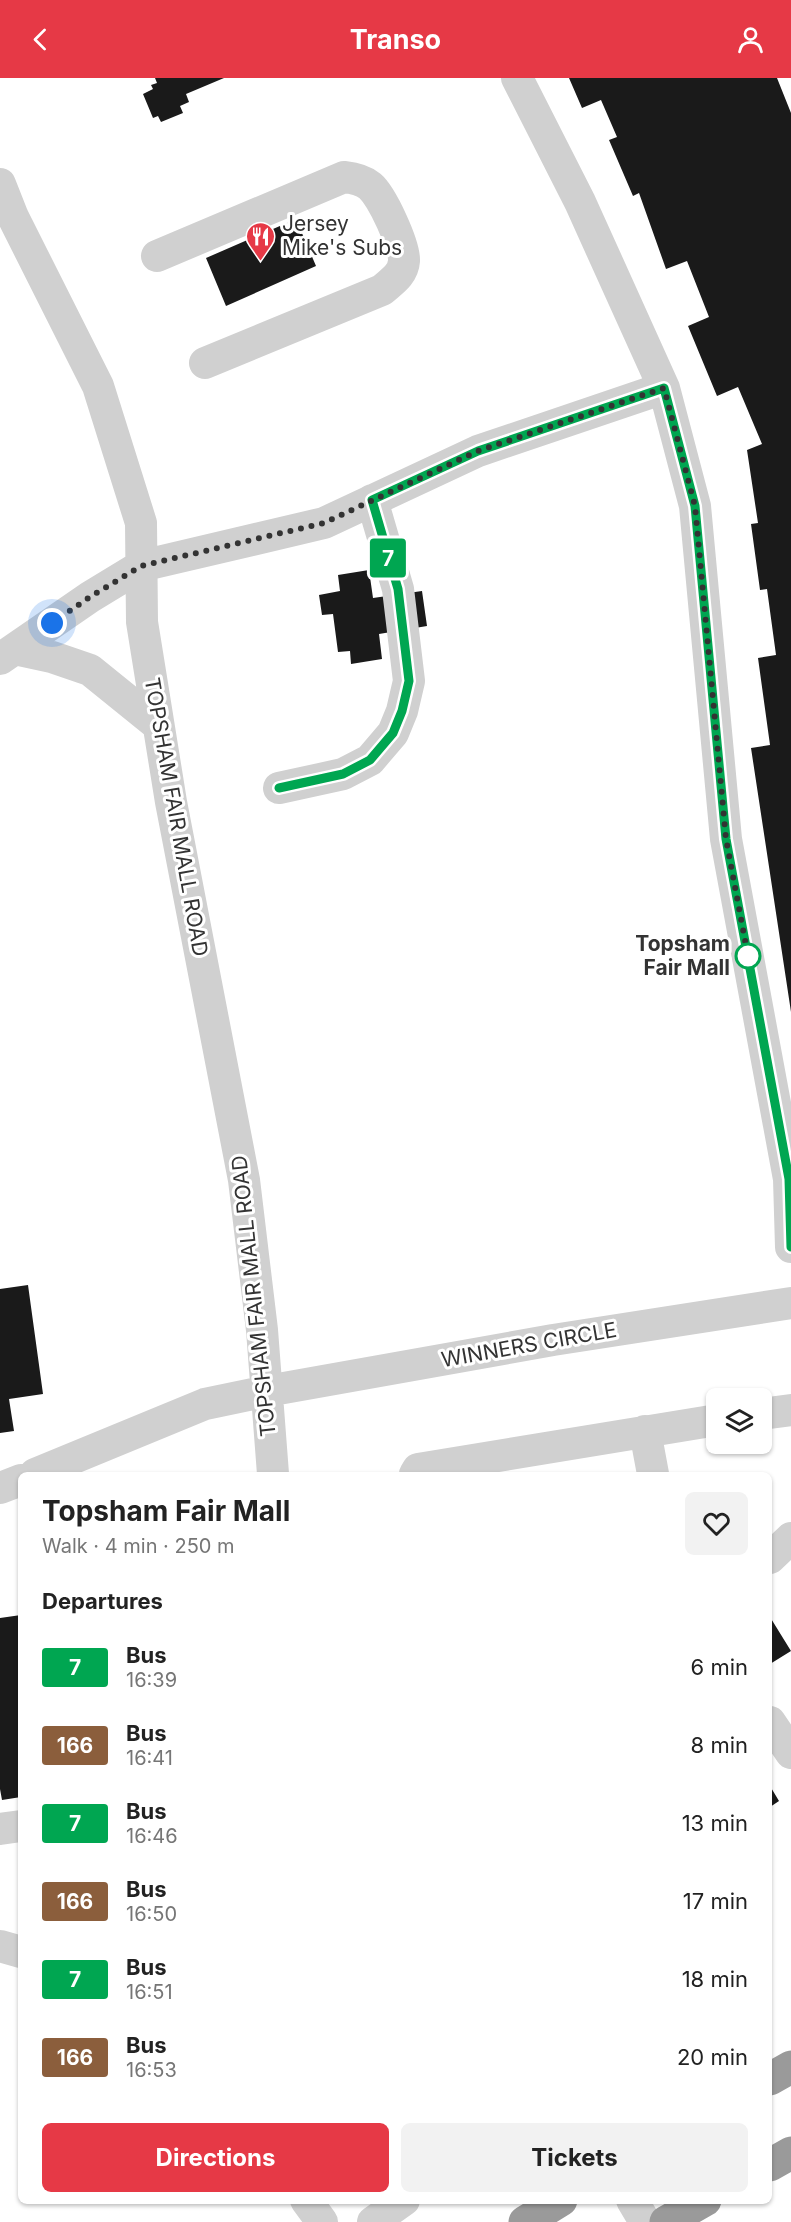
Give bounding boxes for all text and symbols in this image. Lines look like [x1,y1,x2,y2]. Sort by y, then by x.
icon: back [24,23,57,56]
text: Transo [350,23,441,56]
icon: person [734,23,767,56]
place label: Jersey Mike's Subs [282,211,402,260]
restaurant icon: Jersey Mike's Subs [245,220,277,262]
line badge: 7 [368,538,408,578]
text: 7 [382,546,394,571]
your location [37,608,67,638]
street label: TOPSHAM FAIR MALL ROAD [140,676,213,958]
place label: Topsham Fair Mall [635,931,730,980]
marker: Topsham Fair Mall [735,943,761,969]
street label: TOPSHAM FAIR MALL ROAD [226,1154,281,1438]
street label: WINNERS CIRCLE [439,1317,619,1372]
map controls [706,1388,772,1454]
button: layers [706,1388,772,1454]
button: heart [685,1492,748,1555]
text: Topsham Fair Mall [42,1494,290,1528]
text: Walk · 4 min · 250 m [42,1534,235,1558]
text: Departures [42,1588,163,1614]
text: Bus [126,1642,167,1668]
text: 6 min [691,1654,748,1680]
text: 7 [69,1655,81,1680]
text: 16:39 [126,1668,177,1692]
text: Bus [126,1720,167,1746]
text: 8 min [691,1732,748,1758]
text: 166 [57,1733,93,1758]
text: 16:41 [126,1746,173,1770]
text: Bus [126,1798,167,1824]
text: 13 min [682,1810,748,1836]
text: 7 [69,1811,81,1836]
text: 16:46 [126,1824,178,1848]
text: Bus [126,1876,167,1902]
text: 17 min [683,1888,748,1914]
text: 166 [57,1889,93,1914]
text: 16:50 [126,1902,177,1926]
text: Bus [126,1954,167,1980]
text: 18 min [682,1966,748,1992]
text: 7 [69,1967,81,1992]
text: 16:51 [126,1980,173,2004]
text: Bus [126,2032,167,2058]
text: 20 min [677,2044,748,2070]
text: 166 [57,2045,93,2070]
text: 16:53 [126,2058,177,2082]
button: Directions [42,2123,389,2192]
button: Tickets [401,2123,748,2192]

